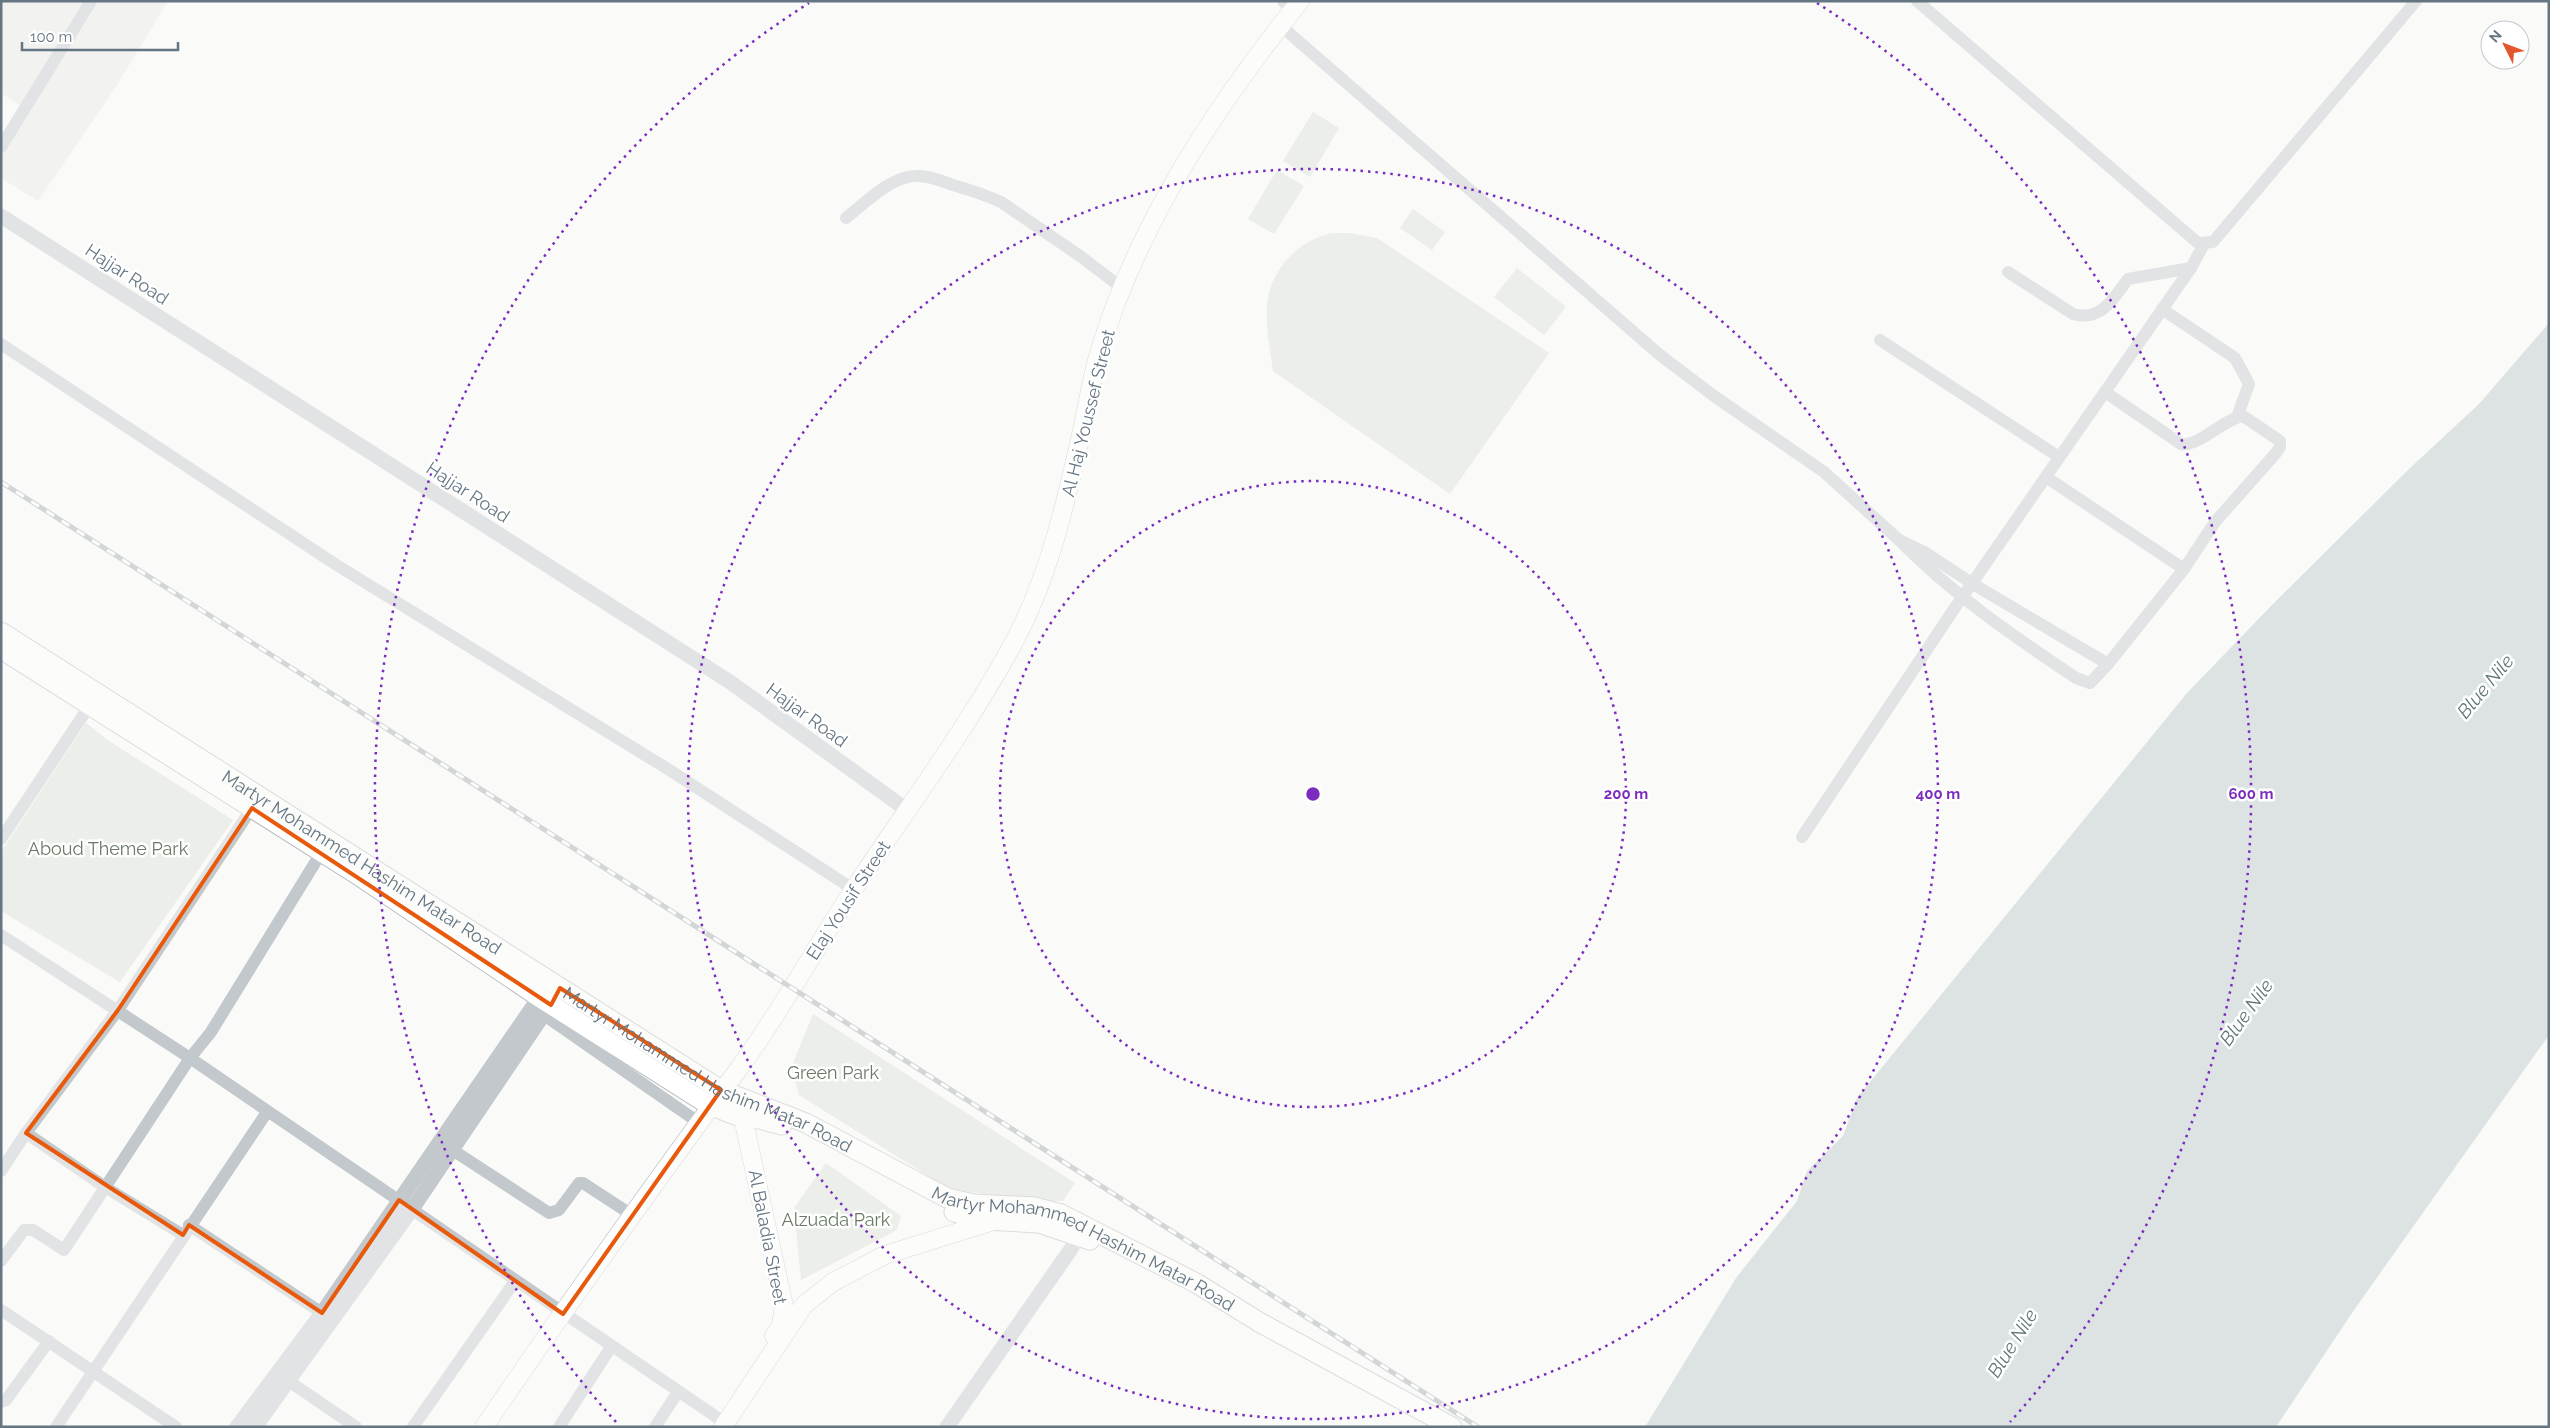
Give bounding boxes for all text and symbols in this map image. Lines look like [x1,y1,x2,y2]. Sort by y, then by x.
scale bar [22,20,179,52]
north arrow [2480,20,2530,70]
text: N [2486,27,2505,46]
text: 100 m [30,28,72,46]
street label: Hajjar Road [81,239,173,309]
street label: Al Haj Youssef Street [1057,327,1119,499]
street label: Hajjar Road [422,457,514,527]
water label: Blue Nile [2452,650,2518,722]
street label: Hajjar Road [762,679,852,751]
street label: Martyr Mohammed Hashim Matar Road [219,765,506,958]
centre of rings [1304,785,1322,803]
text: 200 m [1604,785,1648,803]
text: 400 m [1916,785,1960,803]
text: 600 m [2228,785,2274,803]
street label: Elaj Yousif Street [802,836,894,964]
park label: Aboud Theme Park [28,838,189,859]
water label: Blue Nile [2215,975,2277,1049]
street label: Martyr Mohammed Hashim Matar Road [560,982,856,1156]
park label: Green Park [787,1062,879,1083]
street label: Al Baladia Street [745,1168,791,1306]
street label: Martyr Mohammed Hashim Matar Road [928,1181,1239,1315]
park label: Alzuada Park [782,1209,891,1230]
water label: Blue Nile [1983,1305,2041,1381]

